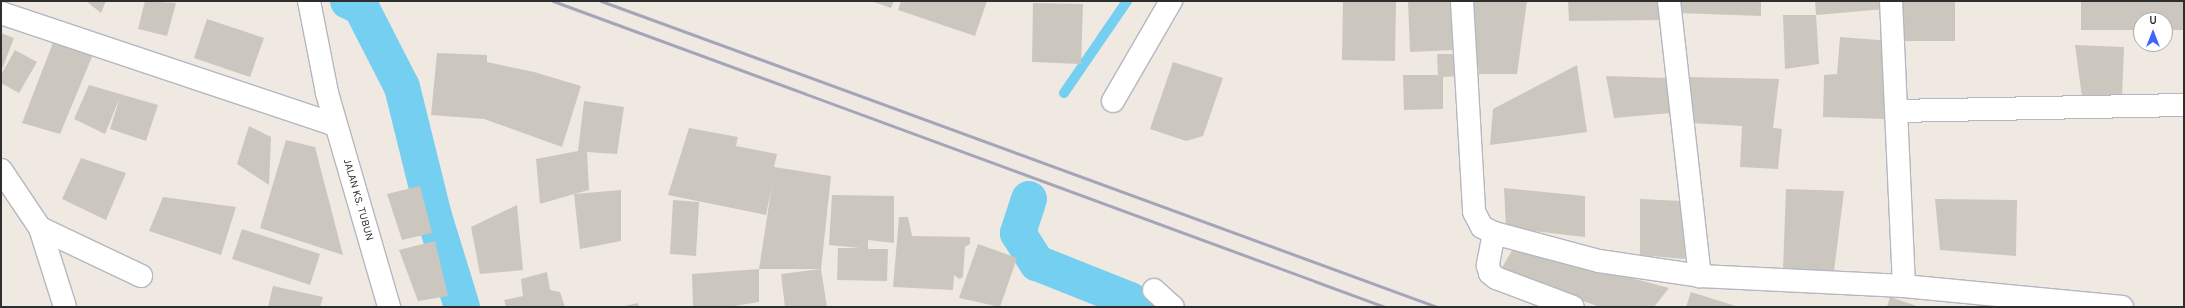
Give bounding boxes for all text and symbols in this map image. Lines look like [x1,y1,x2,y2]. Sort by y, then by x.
north arrow [2133,12,2173,52]
text: U [2149,14,2157,27]
street label: JALAN KS. TUBUN [340,158,376,242]

